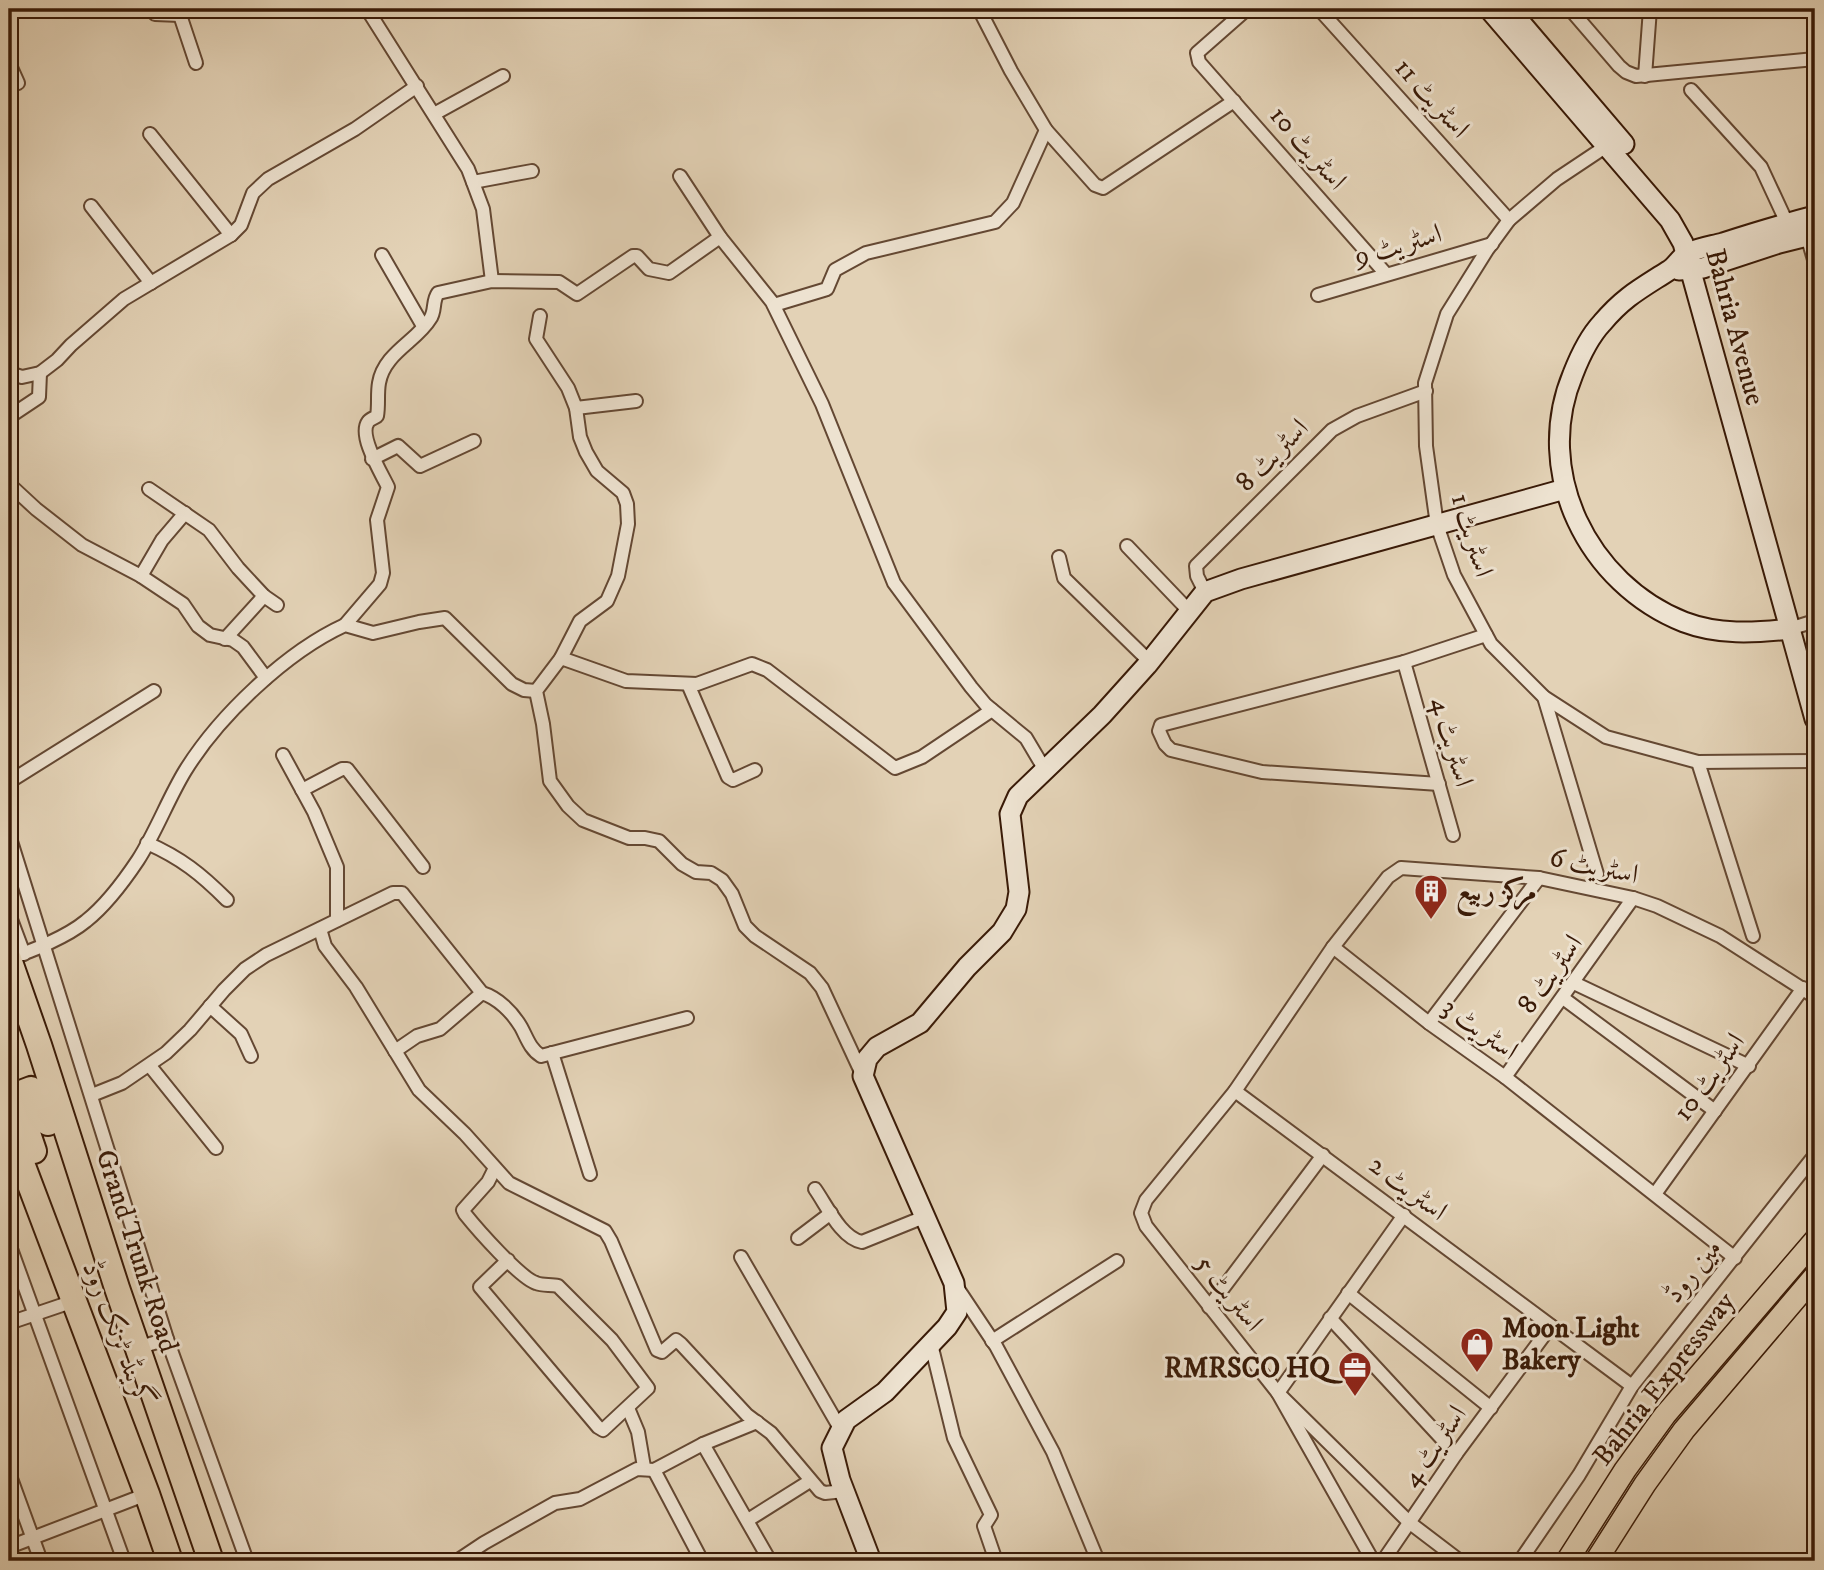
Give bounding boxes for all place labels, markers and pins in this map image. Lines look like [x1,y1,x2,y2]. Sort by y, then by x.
building icon: مرکز ربیع [1412,872,1450,921]
place label: مرکز ربیع [1456,874,1537,917]
place label: Moon Light Bakery [1502,1311,1640,1378]
shop icon: Moon Light Bakery [1458,1325,1496,1374]
office icon: RMRSCO HQ [1336,1349,1374,1398]
place label: RMRSCO HQ [1164,1351,1343,1386]

